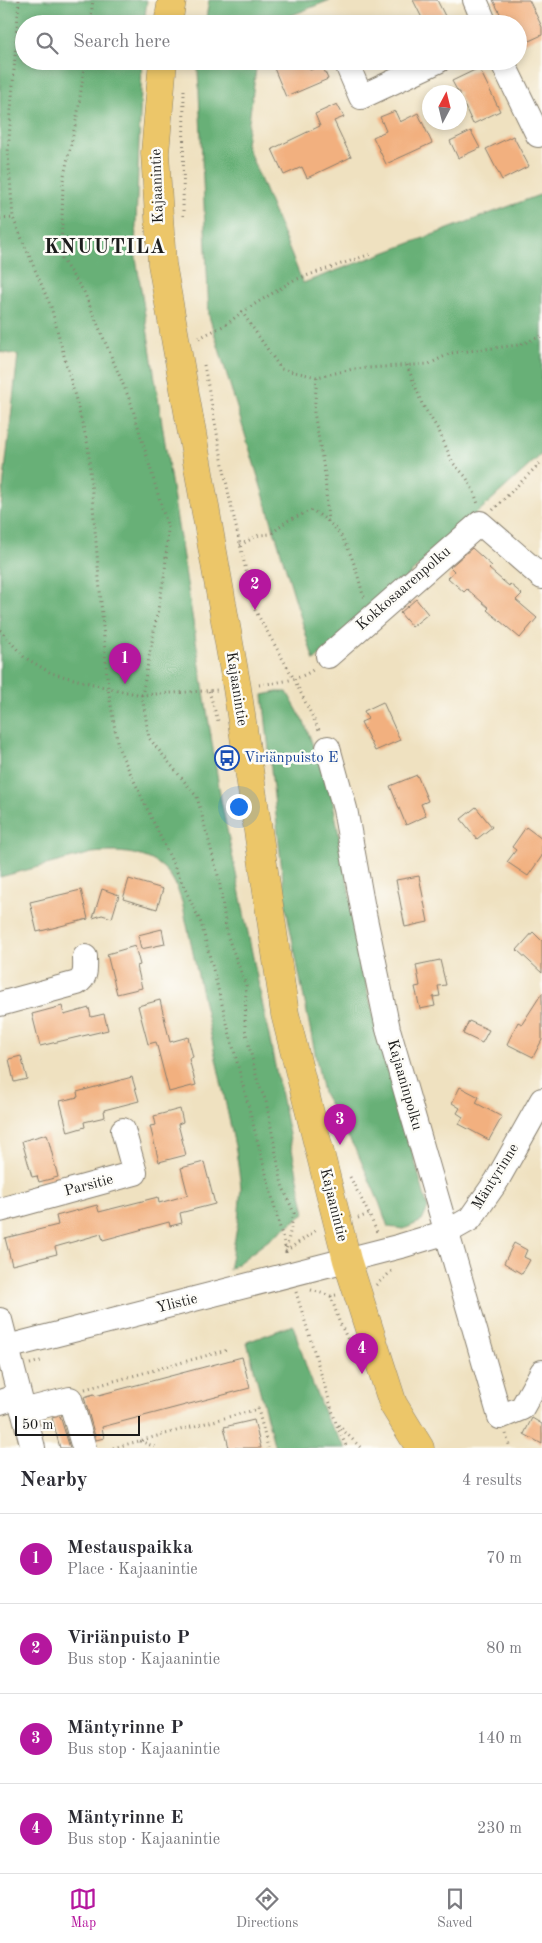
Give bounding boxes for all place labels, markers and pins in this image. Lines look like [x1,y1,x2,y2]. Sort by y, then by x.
pin: 2 [239,569,271,610]
pin: 1 [109,643,141,684]
bus stop icon: Viriänpuisto E [214,745,240,771]
place label: Viriänpuisto E [244,751,338,766]
pin: 3 [324,1104,356,1145]
pin: 4 [346,1333,378,1374]

